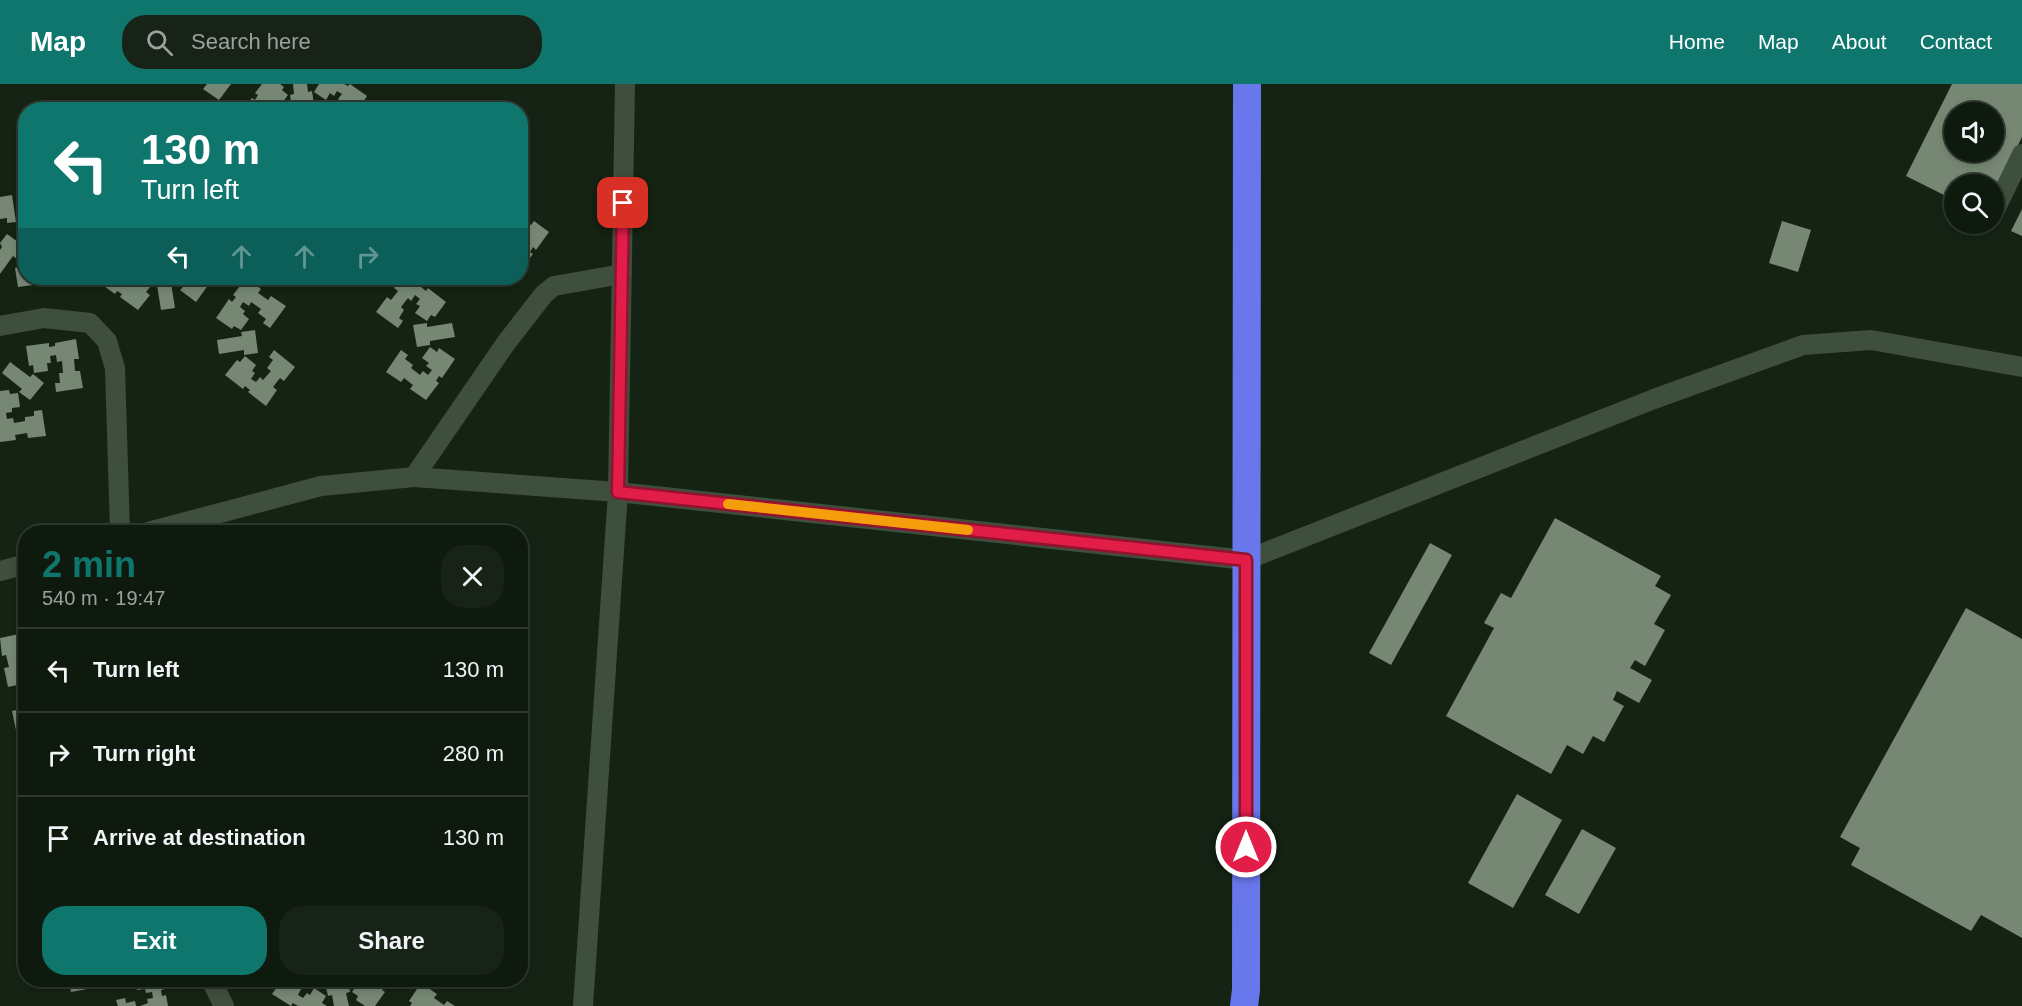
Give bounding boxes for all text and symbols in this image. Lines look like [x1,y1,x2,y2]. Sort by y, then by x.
search box [122,15,542,69]
text: Map [30,26,86,57]
icon: search [143,26,176,59]
text: Search here [191,29,311,54]
text: Home [1669,30,1725,53]
text: Map [1758,30,1799,53]
text: About [1832,30,1887,53]
text: Contact [1920,30,1992,53]
map controls [1944,102,2004,234]
button: sound [1944,102,2004,162]
icon: left [42,126,120,204]
text: 130 m [141,126,260,173]
button: search [1944,174,2004,234]
text: Turn left [141,175,239,205]
pin [597,177,648,228]
icon: arrive [606,186,639,219]
icon: left [162,240,195,273]
icon: ahead [225,240,258,273]
icon: ahead [288,240,321,273]
icon: right [351,240,384,273]
text: 2 min [42,544,136,585]
button: close [441,545,504,608]
text: 540 m · 19:47 [42,587,165,609]
icon: left [42,654,75,687]
text: Turn left [93,657,179,682]
text: 130 m [443,657,504,682]
icon: right [42,738,75,771]
text: Turn right [93,741,195,766]
text: 280 m [443,741,504,766]
position arrow [1214,815,1278,879]
icon: arrive [42,822,75,855]
text: Arrive at destination [93,825,306,850]
text: 130 m [443,825,504,850]
button: Exit [42,906,267,975]
button: Share [279,906,504,975]

